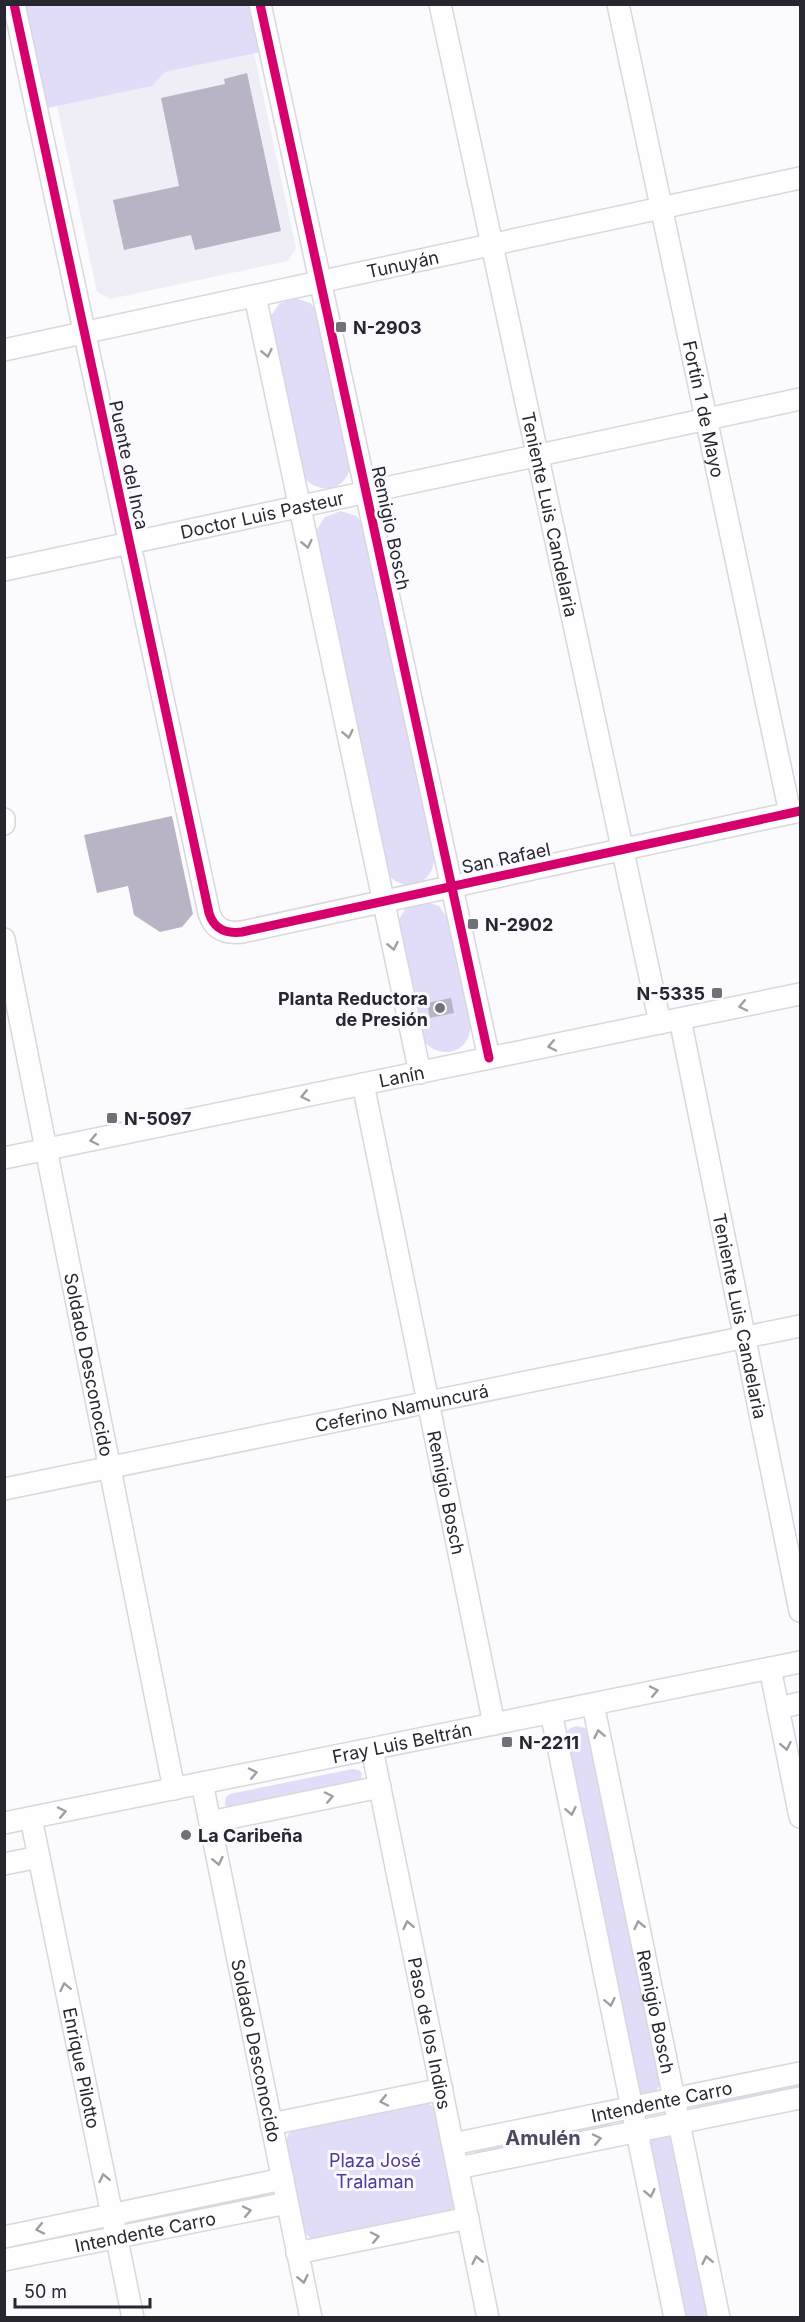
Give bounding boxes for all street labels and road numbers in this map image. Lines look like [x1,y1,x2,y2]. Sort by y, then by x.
street label: Tunuyán [365,246,441,282]
street label: Fortín 1 de Mayo [679,339,729,479]
street label: Puente del Inca [105,398,153,532]
street label: Teniente Luis Candelaria [518,410,583,619]
street label: Remigio Bosch [368,464,414,592]
street label: Doctor Luis Pasteur [178,487,346,542]
street label: San Rafael [460,838,552,878]
street label: Lanín [377,1061,426,1091]
street label: Teniente Luis Candelaria [709,1211,771,1421]
street label: Soldado Desconocido [61,1271,118,1458]
street label: Ceferino Namuncurá [313,1380,490,1436]
street label: Remigio Bosch [424,1429,470,1556]
street label: Fray Luis Beltrán [330,1718,474,1767]
street label: Remigio Bosch [633,1948,679,2076]
street label: Paso de los Indios [404,1955,456,2111]
street label: Soldado Desconocido [228,1957,285,2144]
street label: Enrique Pilotto [59,2005,105,2130]
street label: Intendente Carro [589,2077,734,2126]
street label: Intendente Carro [73,2207,218,2256]

